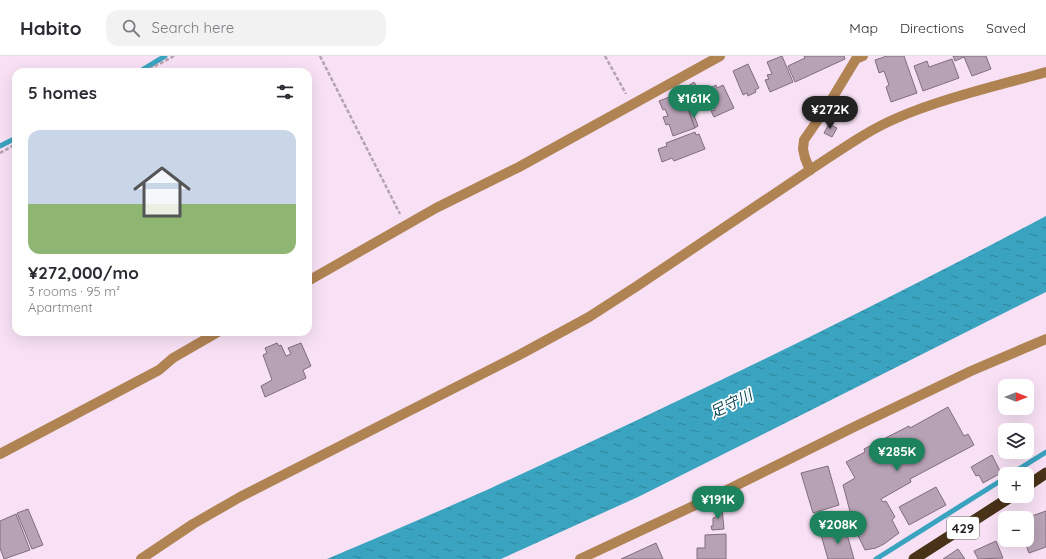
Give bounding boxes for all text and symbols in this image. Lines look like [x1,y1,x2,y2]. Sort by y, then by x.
search box [106,10,386,46]
text: Habito [20,16,82,40]
icon: search [120,17,142,39]
text: Search here [152,18,234,37]
text: Map [849,19,878,37]
text: Directions [900,19,964,37]
text: Saved [986,19,1026,37]
icon: filters [274,81,296,103]
text: 5 homes [28,82,97,103]
pin: ¥161K [666,85,722,119]
text: ¥161K [677,90,711,106]
pin: ¥272K [802,96,858,130]
text: ¥272K [811,101,849,117]
icon: home [126,156,198,228]
text: ¥272,000/mo [28,262,139,283]
text: 3 rooms · 95 m² [28,283,120,299]
text: Apartment [28,299,93,315]
north arrow [998,379,1034,415]
map controls [998,379,1034,547]
water label: 足守川 [706,384,757,422]
button: layers [998,423,1034,459]
pin: ¥285K [869,438,925,472]
text: ¥285K [878,443,916,459]
button: + [998,467,1034,503]
pin: ¥191K [690,486,746,520]
text: ¥191K [701,491,735,507]
pin: ¥208K [810,511,866,545]
button: − [998,511,1034,547]
text: ¥208K [819,516,857,532]
road number: 429 [947,517,979,539]

